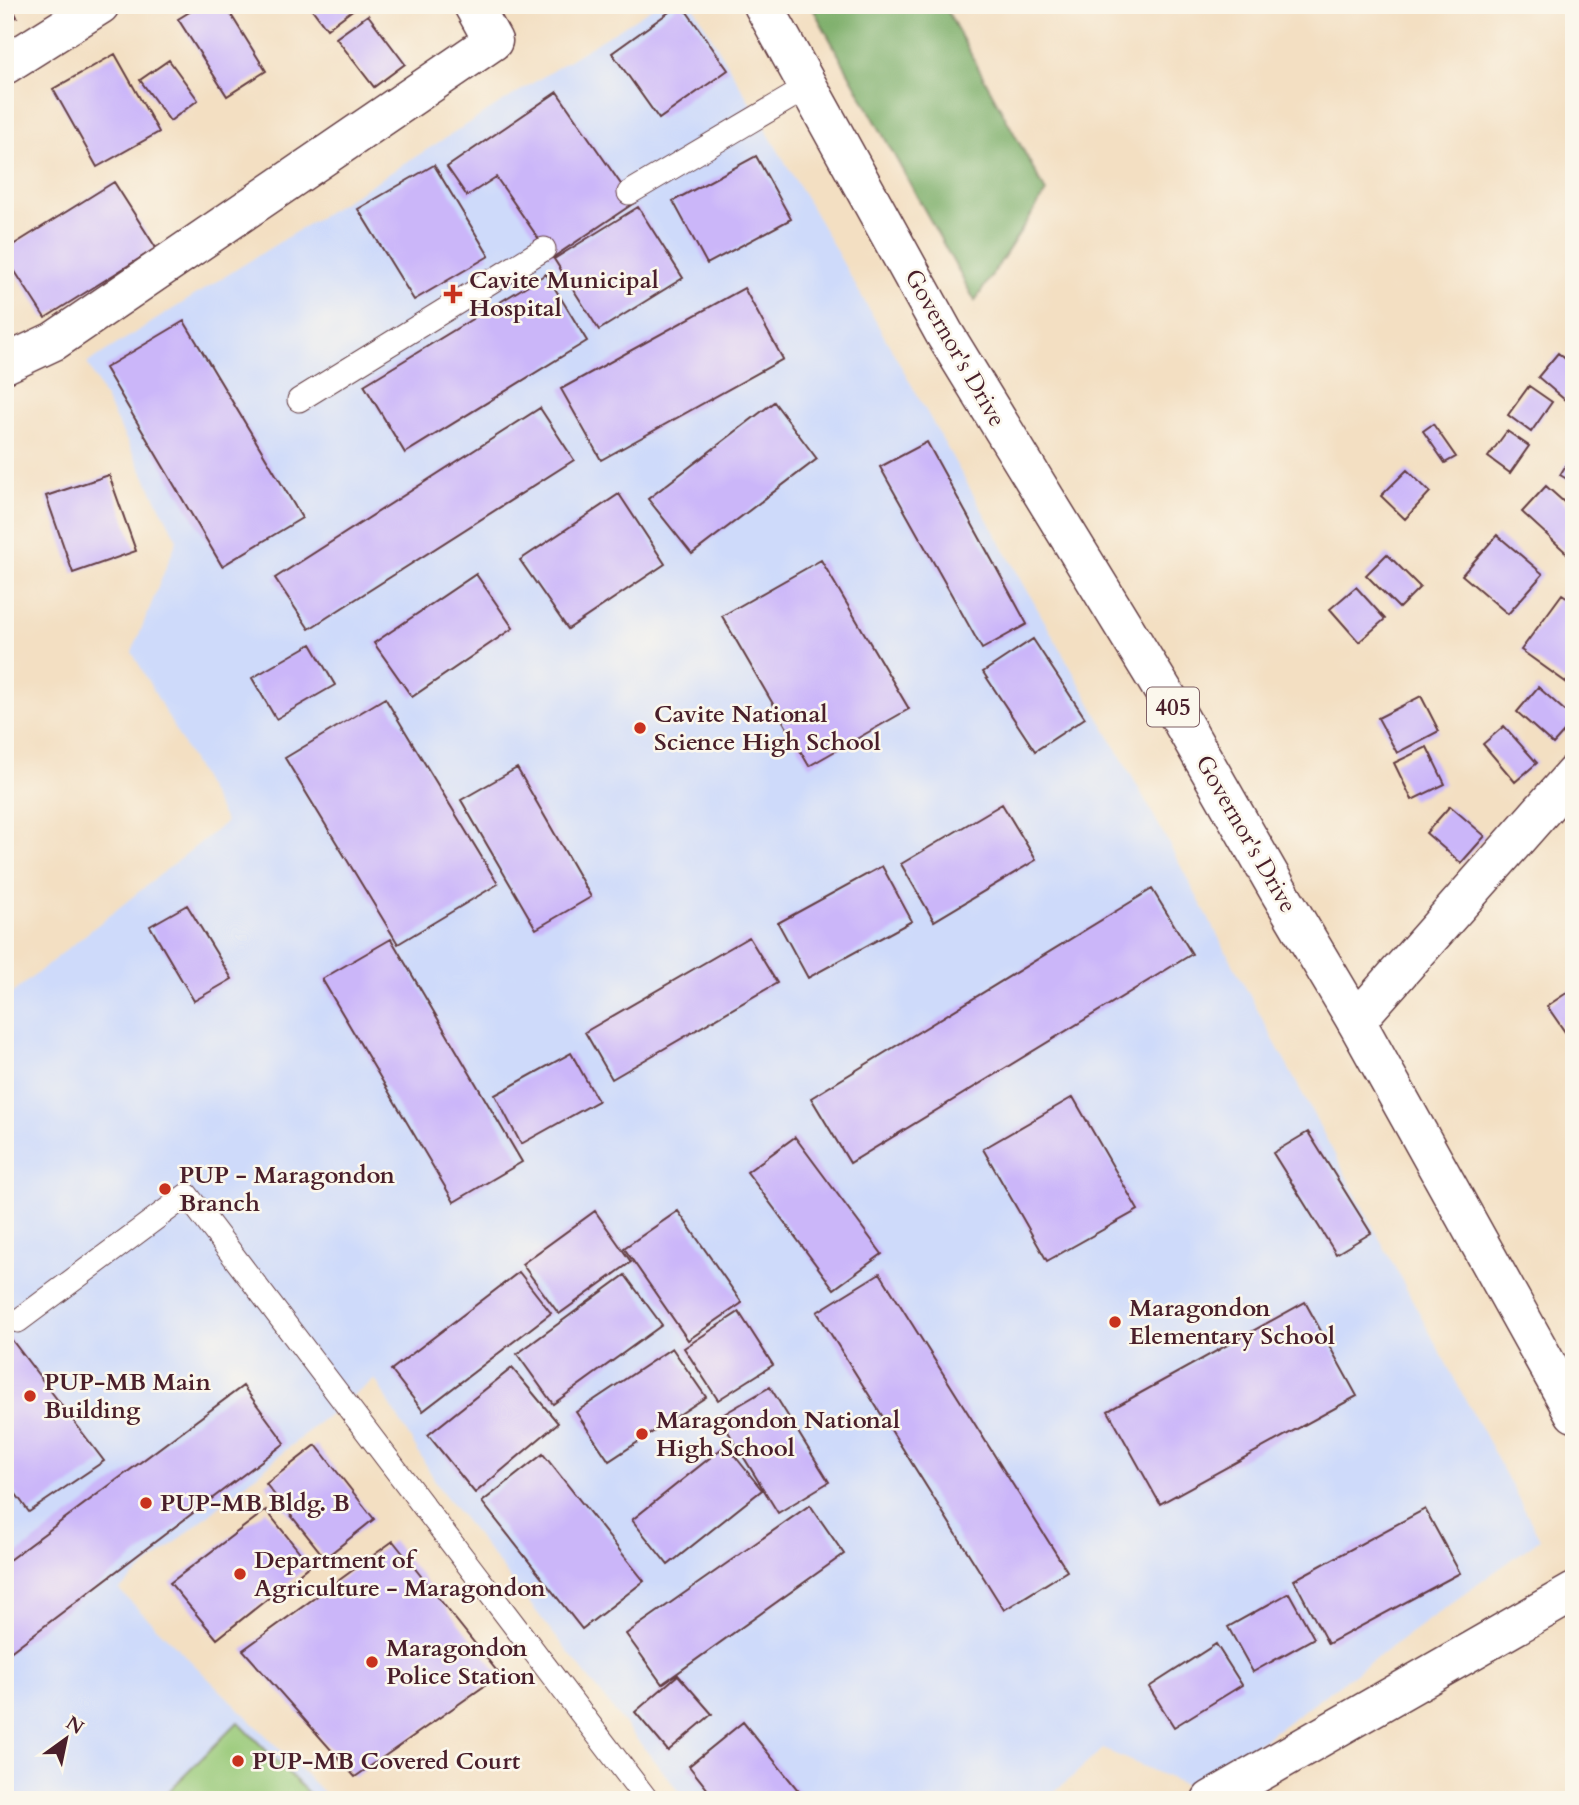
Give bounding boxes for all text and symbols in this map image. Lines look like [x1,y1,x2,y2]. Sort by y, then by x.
street label: Governor's Drive [896,263,1014,433]
place label: Cavite Municipal Hospital [469,264,659,325]
marker: Cavite Municipal Hospital [443,284,463,304]
road number: 405 [1147,688,1199,726]
place label: Cavite National Science High School [654,698,881,759]
marker: Cavite National Science High School [632,720,648,736]
street label: Governor's Drive [1187,749,1305,919]
place label: PUP - Maragondon Branch [179,1159,395,1220]
marker: PUP - Maragondon Branch [157,1181,173,1197]
place label: Maragondon Elementary School [1129,1292,1335,1353]
marker: Maragondon Elementary School [1107,1314,1123,1330]
place label: PUP-MB Main Building [44,1366,211,1427]
marker: PUP-MB Main Building [22,1388,38,1404]
place label: Maragondon National High School [656,1404,900,1465]
marker: Maragondon National High School [634,1426,650,1442]
place label: PUP-MB Bldg. B [160,1487,350,1520]
marker: PUP-MB Bldg. B [138,1495,154,1511]
place label: Department of Agriculture - Maragondon [254,1544,546,1605]
marker: Department of Agriculture - Maragondon [232,1566,248,1582]
place label: Maragondon Police Station [386,1632,536,1693]
marker: Maragondon Police Station [364,1654,380,1670]
north arrow [32,1703,102,1773]
text: N [61,1710,89,1741]
place label: PUP-MB Covered Court [252,1745,521,1778]
marker: PUP-MB Covered Court [230,1753,246,1769]

